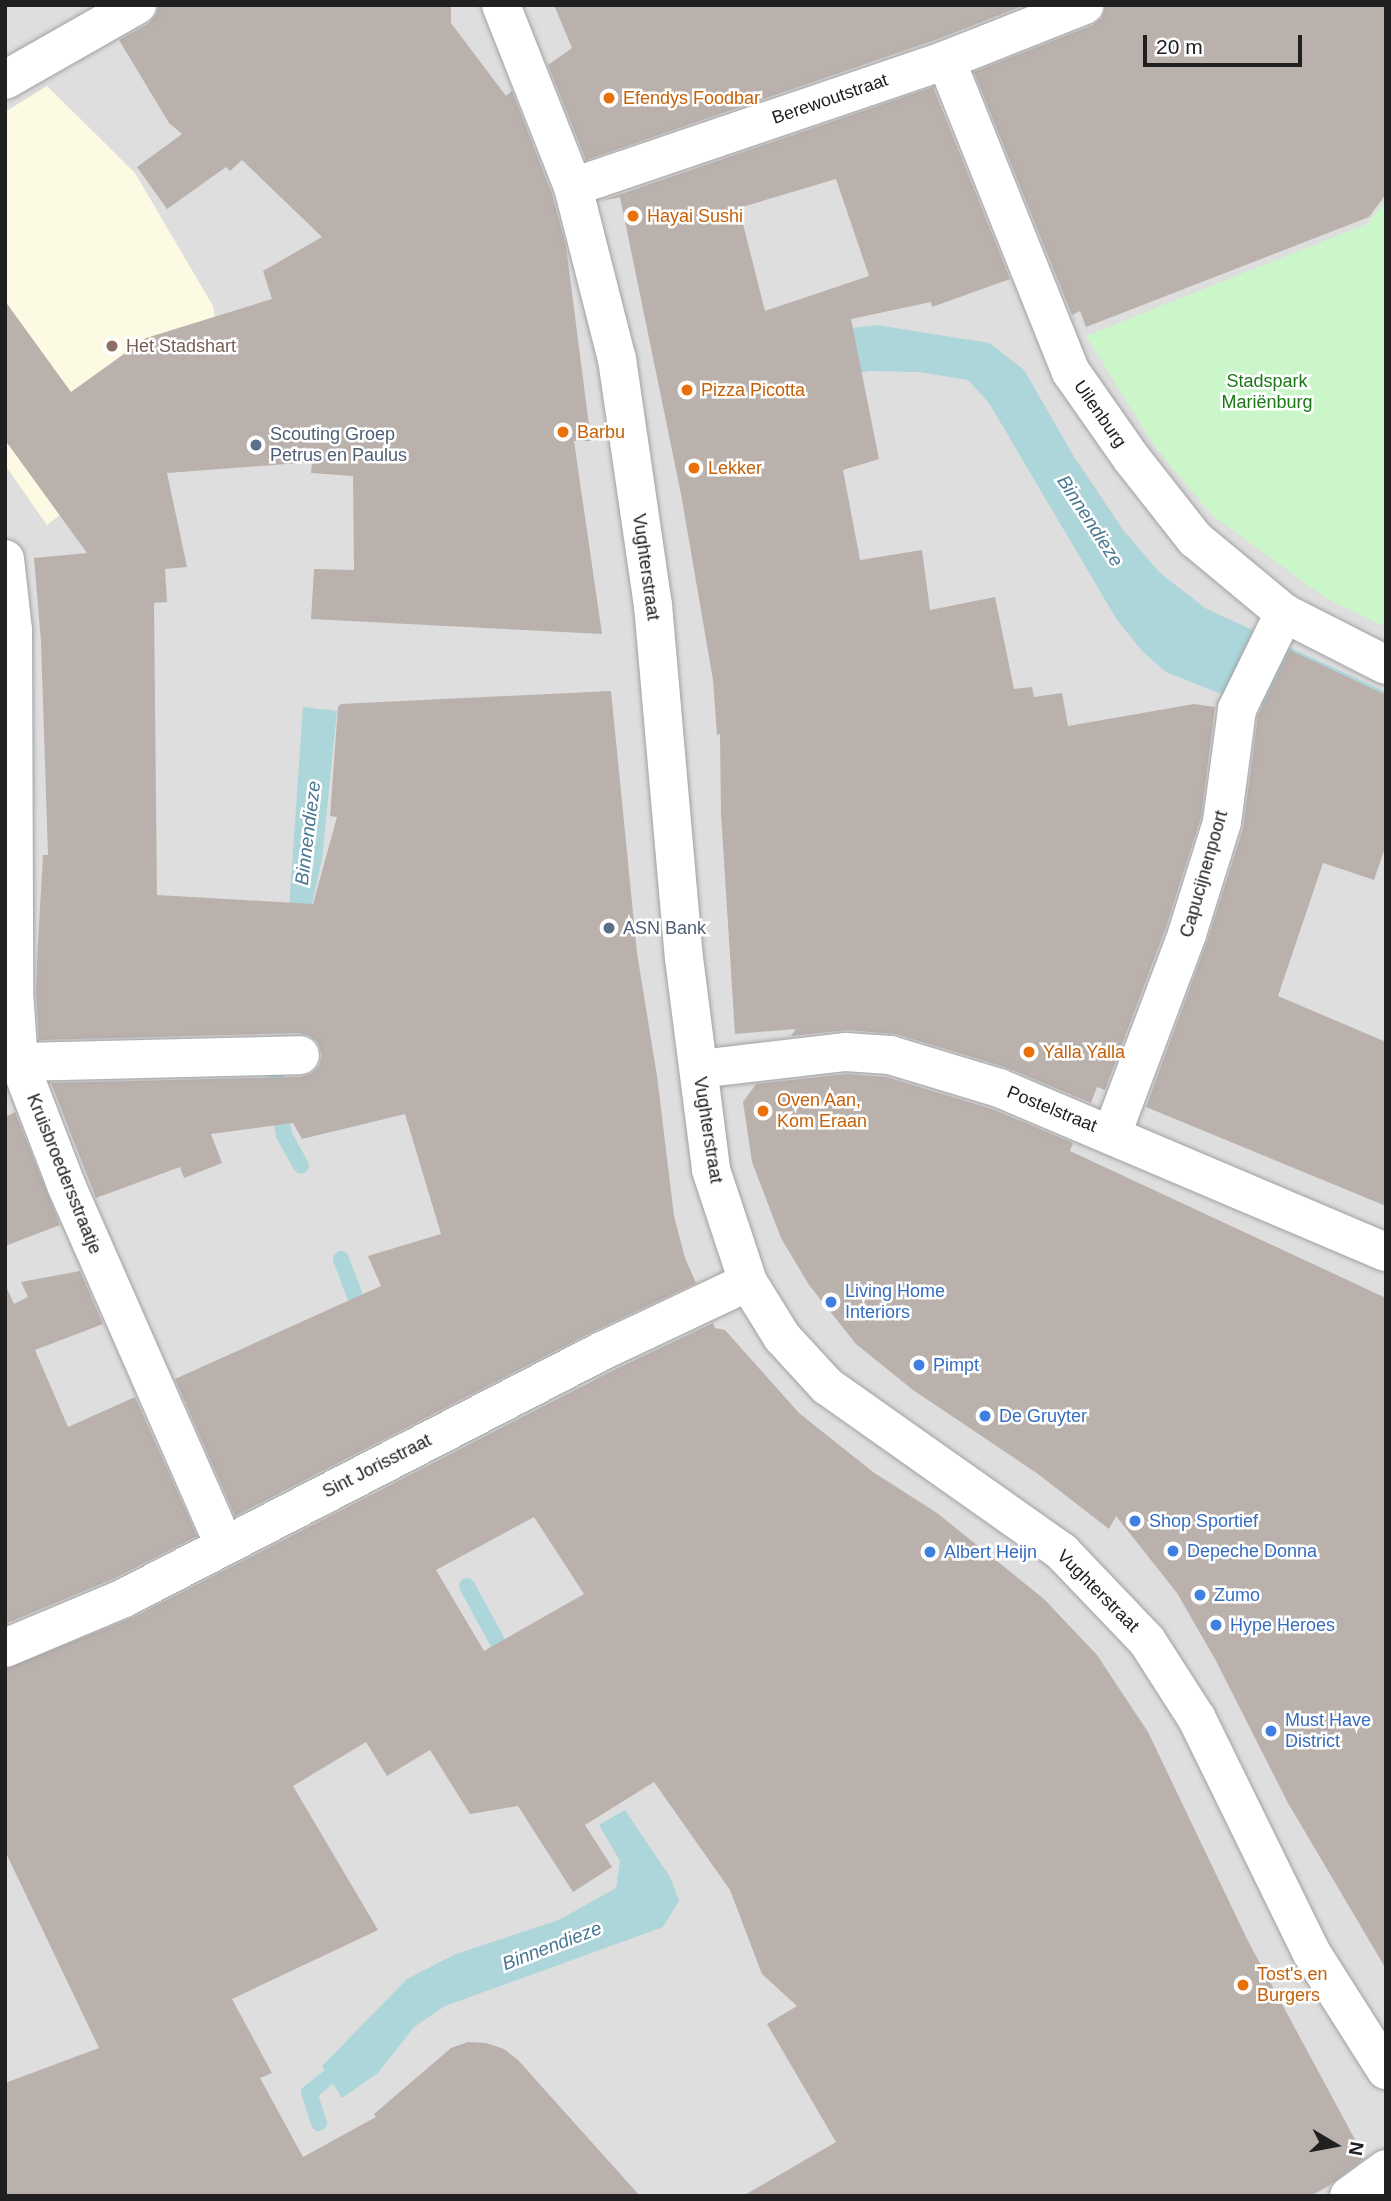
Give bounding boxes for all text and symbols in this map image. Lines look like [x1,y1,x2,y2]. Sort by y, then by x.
scale bar [1146,21,1305,65]
text: 20 m [1156,35,1203,58]
street label: Berewoutstraat [769,69,891,129]
place label: Efendys Foodbar [623,87,760,109]
marker: Efendys Foodbar [601,90,617,106]
place label: Hayai Sushi [647,205,743,227]
marker: Hayai Sushi [625,208,641,224]
place label: Het Stadshart [126,335,236,357]
marker: Het Stadshart [104,338,120,354]
park label: Stadspark Mariënburg [1221,371,1313,414]
street label: Uilenburg [1069,376,1131,452]
place label: Pizza Picotta [701,379,805,401]
marker: Pizza Picotta [679,382,695,398]
place label: Barbu [577,421,625,443]
place label: Scouting Groep Petrus en Paulus [270,424,407,466]
marker: Barbu [555,424,571,440]
marker: Scouting Groep Petrus en Paulus [248,437,264,453]
place label: Lekker [708,457,762,479]
marker: Lekker [686,460,702,476]
water label: Binnendieze [1052,471,1128,571]
street label: Vughterstraat [628,512,664,622]
water label: Binnendieze [290,780,326,886]
street label: Capucijnenpoort [1176,808,1232,940]
place label: ASN Bank [623,917,706,939]
marker: ASN Bank [601,920,617,936]
place label: Yalla Yalla [1043,1041,1125,1063]
marker: Yalla Yalla [1021,1044,1037,1060]
street label: Vughterstraat [689,1075,727,1185]
street label: Postelstraat [1004,1081,1100,1137]
place label: Oven Aan, Kom Eraan [777,1090,867,1132]
street label: Kruisbroedersstraatje [22,1091,106,1257]
marker: Oven Aan, Kom Eraan [755,1103,771,1119]
place label: Living Home Interiors [845,1281,945,1324]
marker: Living Home Interiors [823,1294,839,1310]
place label: Pimpt [933,1354,979,1376]
marker: Pimpt [911,1357,927,1373]
place label: De Gruyter [999,1405,1087,1427]
marker: De Gruyter [977,1408,993,1424]
street label: Sint Jorisstraat [319,1429,435,1503]
place label: Shop Sportief [1149,1510,1258,1532]
marker: Shop Sportief [1127,1513,1143,1529]
place label: Depeche Donna [1187,1540,1317,1562]
place label: Albert Heijn [944,1541,1037,1563]
marker: Depeche Donna [1165,1543,1181,1559]
marker: Albert Heijn [922,1544,938,1560]
street label: Vughterstraat [1052,1545,1144,1637]
place label: Zumo [1214,1584,1260,1606]
marker: Zumo [1192,1587,1208,1603]
place label: Hype Heroes [1230,1614,1335,1636]
marker: Hype Heroes [1208,1617,1224,1633]
place label: Must Have District [1285,1710,1371,1752]
marker: Must Have District [1263,1723,1279,1739]
water label: Binnendieze [499,1917,605,1975]
place label: Tost's en Burgers [1257,1964,1327,2007]
marker: Tost's en Burgers [1235,1977,1251,1993]
north arrow [1300,2110,1370,2180]
text: N [1345,2140,1368,2157]

